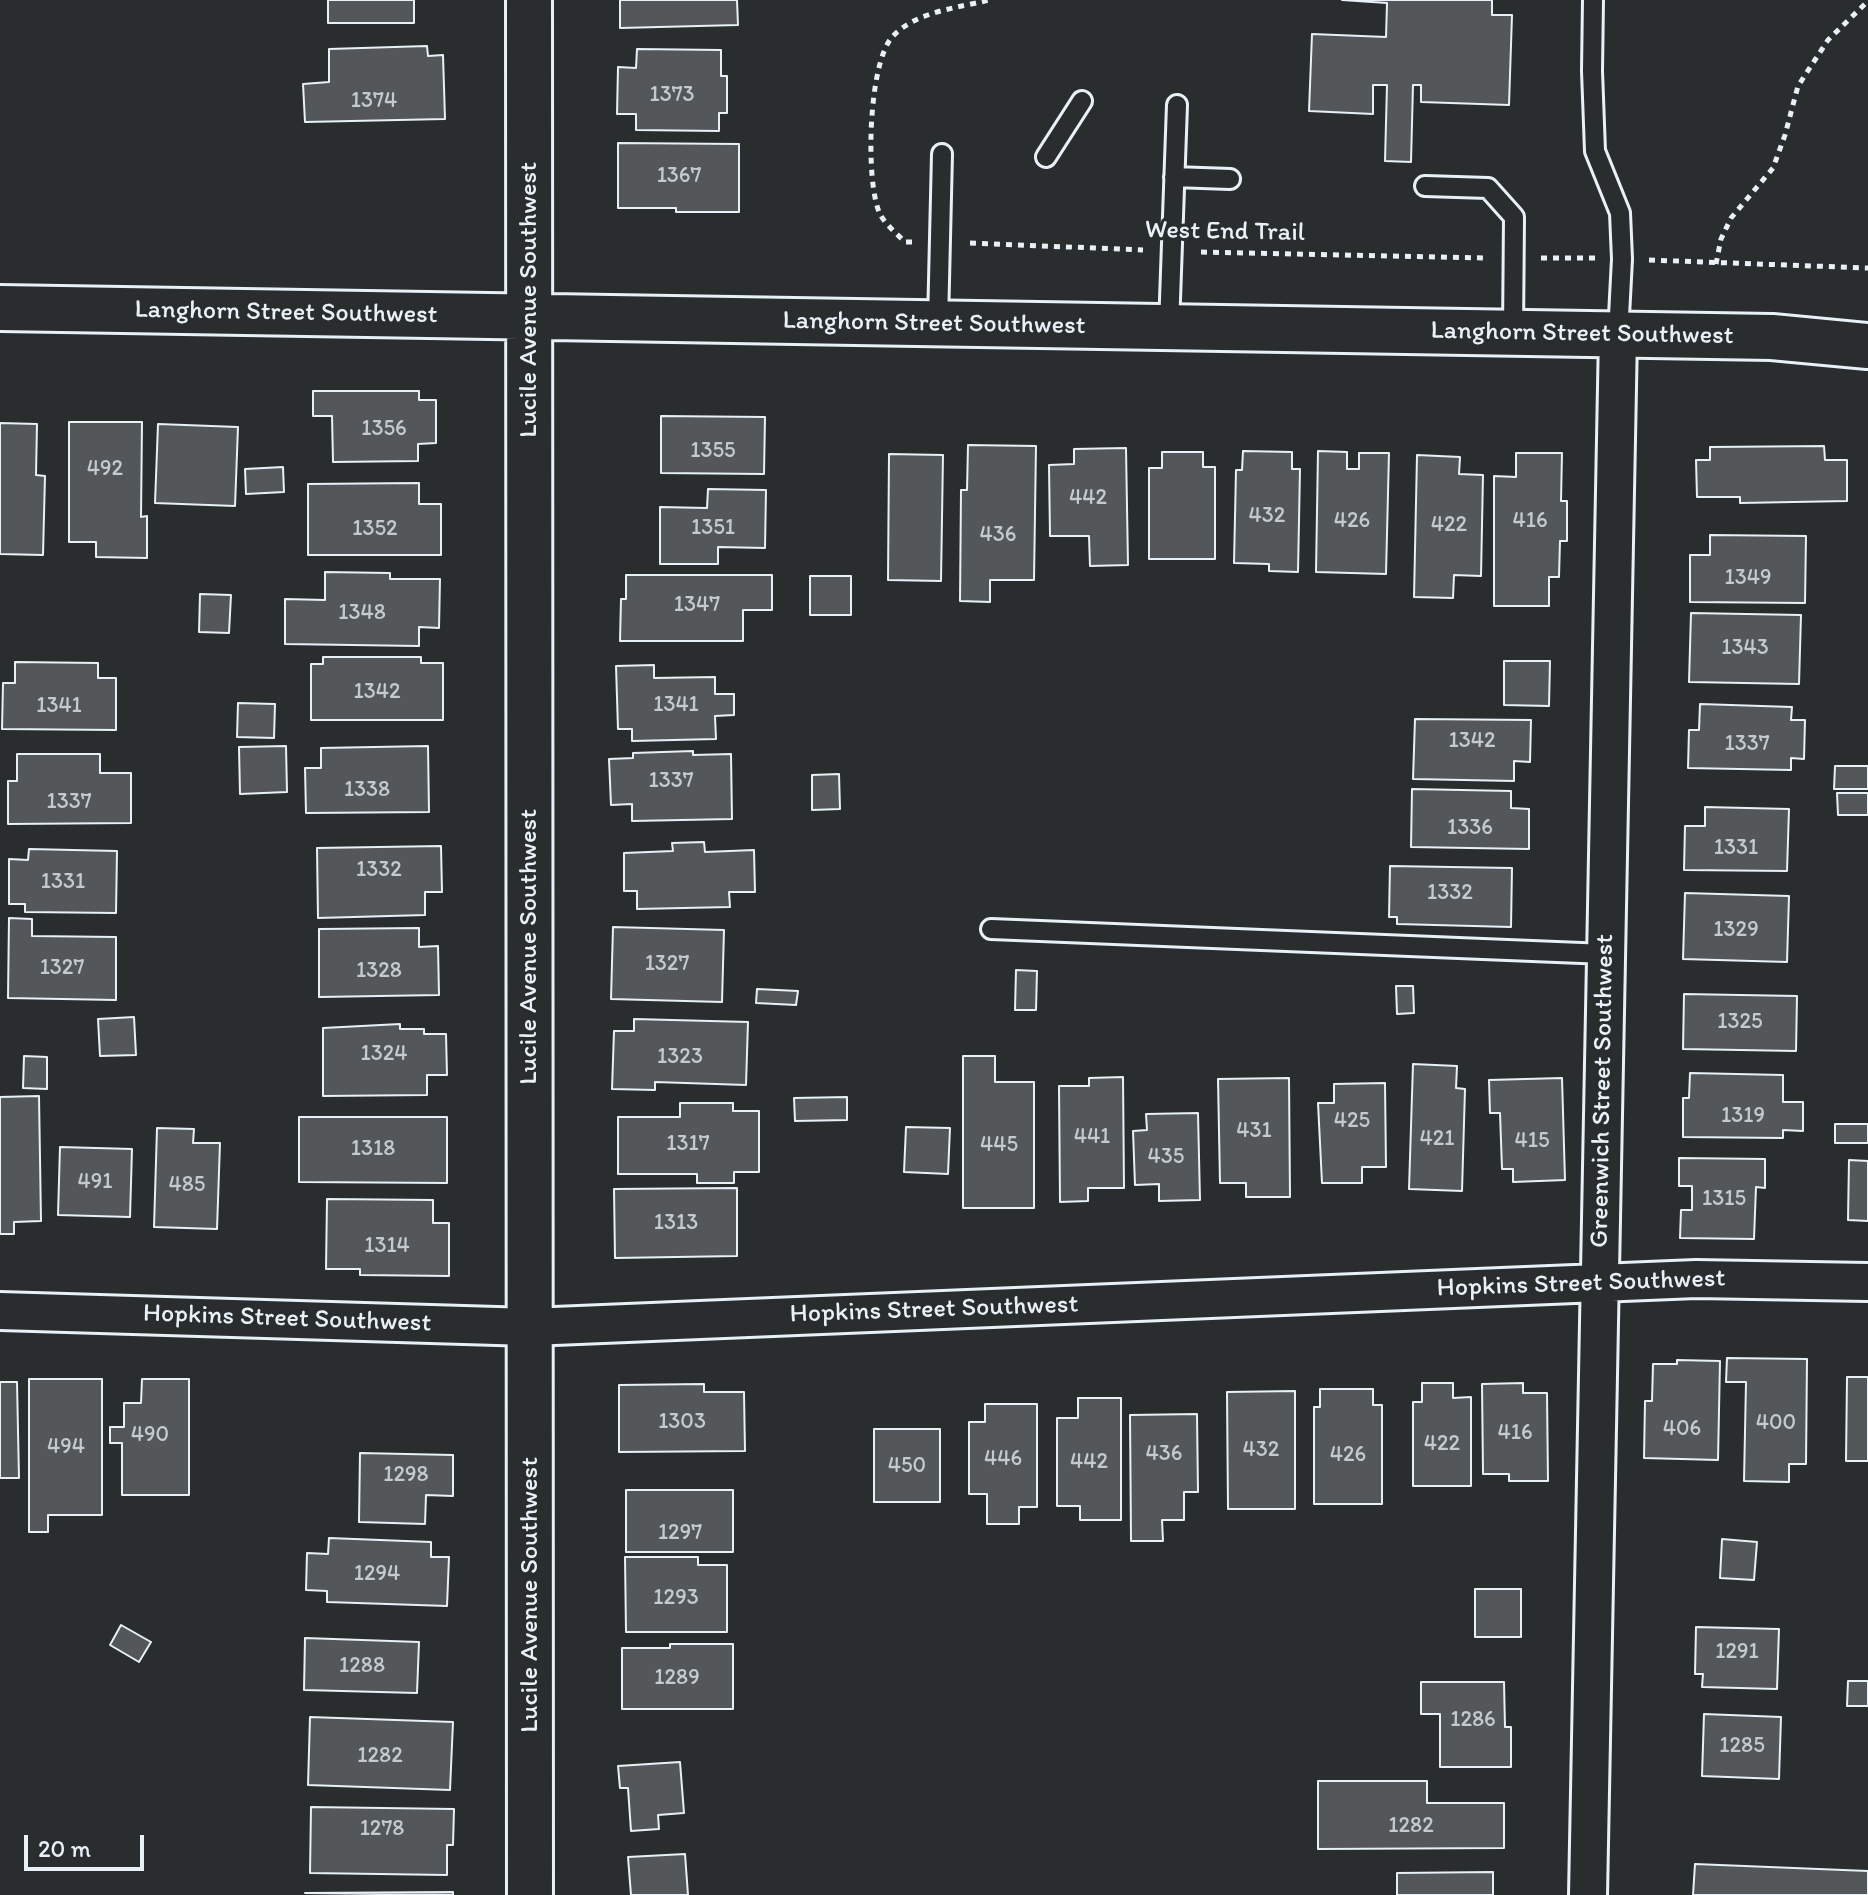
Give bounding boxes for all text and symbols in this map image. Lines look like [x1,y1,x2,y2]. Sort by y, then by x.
house number: 1373 [649,82,695,108]
house number: 1374 [351,88,397,114]
street label: Lucile Avenue Southwest [513,162,545,438]
house number: 1367 [657,163,701,189]
street label: West End Trail [1145,215,1305,249]
street label: Langhorn Street Southwest [134,295,438,331]
street label: Langhorn Street Southwest [782,306,1086,342]
street label: Langhorn Street Southwest [1430,316,1734,352]
house number: 1356 [361,416,407,442]
house number: 1355 [690,438,736,464]
house number: 492 [87,456,123,482]
house number: 442 [1069,485,1107,511]
house number: 432 [1249,503,1285,529]
house number: 426 [1334,508,1370,534]
house number: 416 [1512,508,1548,534]
house number: 422 [1431,512,1467,538]
house number: 1351 [691,515,735,541]
house number: 1352 [352,516,398,542]
house number: 436 [980,522,1016,548]
house number: 1349 [1725,565,1771,591]
house number: 1347 [674,592,720,618]
house number: 1348 [338,600,386,626]
house number: 1343 [1721,635,1769,661]
house number: 1342 [354,679,400,705]
house number: 1341 [653,692,699,718]
house number: 1341 [36,693,82,719]
house number: 1342 [1449,728,1495,754]
house number: 1337 [1724,731,1770,757]
house number: 1337 [648,768,694,794]
house number: 1338 [344,777,390,803]
house number: 1337 [46,789,92,815]
street label: Lucile Avenue Southwest [513,809,545,1085]
house number: 1336 [1447,815,1493,841]
house number: 1331 [1714,835,1758,861]
house number: 1332 [356,857,402,883]
house number: 1331 [41,869,85,895]
house number: 1332 [1427,880,1473,906]
house number: 1329 [1713,917,1759,943]
street label: Greenwich Street Southwest [1585,934,1621,1248]
house number: 1327 [645,951,689,977]
house number: 1327 [40,955,84,981]
house number: 1328 [356,958,402,984]
house number: 1325 [1717,1009,1763,1035]
house number: 1324 [361,1041,407,1067]
house number: 1323 [657,1044,703,1070]
house number: 1319 [1721,1103,1765,1129]
house number: 425 [1334,1108,1370,1134]
house number: 431 [1236,1118,1272,1144]
house number: 441 [1074,1124,1110,1150]
house number: 421 [1419,1126,1455,1152]
house number: 415 [1515,1128,1549,1154]
house number: 1317 [666,1131,710,1157]
house number: 445 [980,1132,1018,1158]
house number: 1318 [351,1136,395,1162]
house number: 435 [1148,1144,1184,1170]
house number: 491 [78,1169,112,1195]
house number: 485 [169,1172,205,1198]
house number: 1315 [1702,1186,1746,1212]
house number: 1313 [654,1210,698,1236]
house number: 1314 [364,1233,410,1259]
street label: Hopkins Street Southwest [1436,1263,1726,1305]
street label: Hopkins Street Southwest [789,1289,1079,1331]
street label: Hopkins Street Southwest [142,1298,432,1340]
house number: 1303 [658,1409,706,1435]
house number: 400 [1756,1410,1796,1436]
house number: 406 [1663,1416,1701,1442]
house number: 416 [1497,1420,1533,1446]
house number: 490 [131,1422,169,1448]
house number: 422 [1424,1431,1460,1457]
house number: 494 [47,1434,85,1460]
house number: 432 [1243,1437,1279,1463]
house number: 436 [1146,1441,1182,1467]
house number: 426 [1330,1442,1366,1468]
house number: 446 [984,1446,1022,1472]
house number: 442 [1070,1449,1108,1475]
house number: 450 [888,1453,926,1479]
street label: Lucile Avenue Southwest [514,1457,546,1733]
house number: 1298 [383,1462,429,1488]
house number: 1297 [658,1520,702,1546]
house number: 1294 [354,1561,400,1587]
house number: 1293 [653,1585,699,1611]
house number: 1291 [1715,1639,1759,1665]
house number: 1288 [339,1653,385,1679]
house number: 1289 [654,1665,700,1691]
house number: 1286 [1450,1707,1496,1733]
house number: 1285 [1719,1733,1765,1759]
house number: 1282 [357,1743,403,1769]
house number: 1282 [1388,1813,1434,1839]
house number: 1278 [360,1816,404,1842]
scale bar [28,1819,148,1869]
text: 20 m [38,1834,91,1863]

